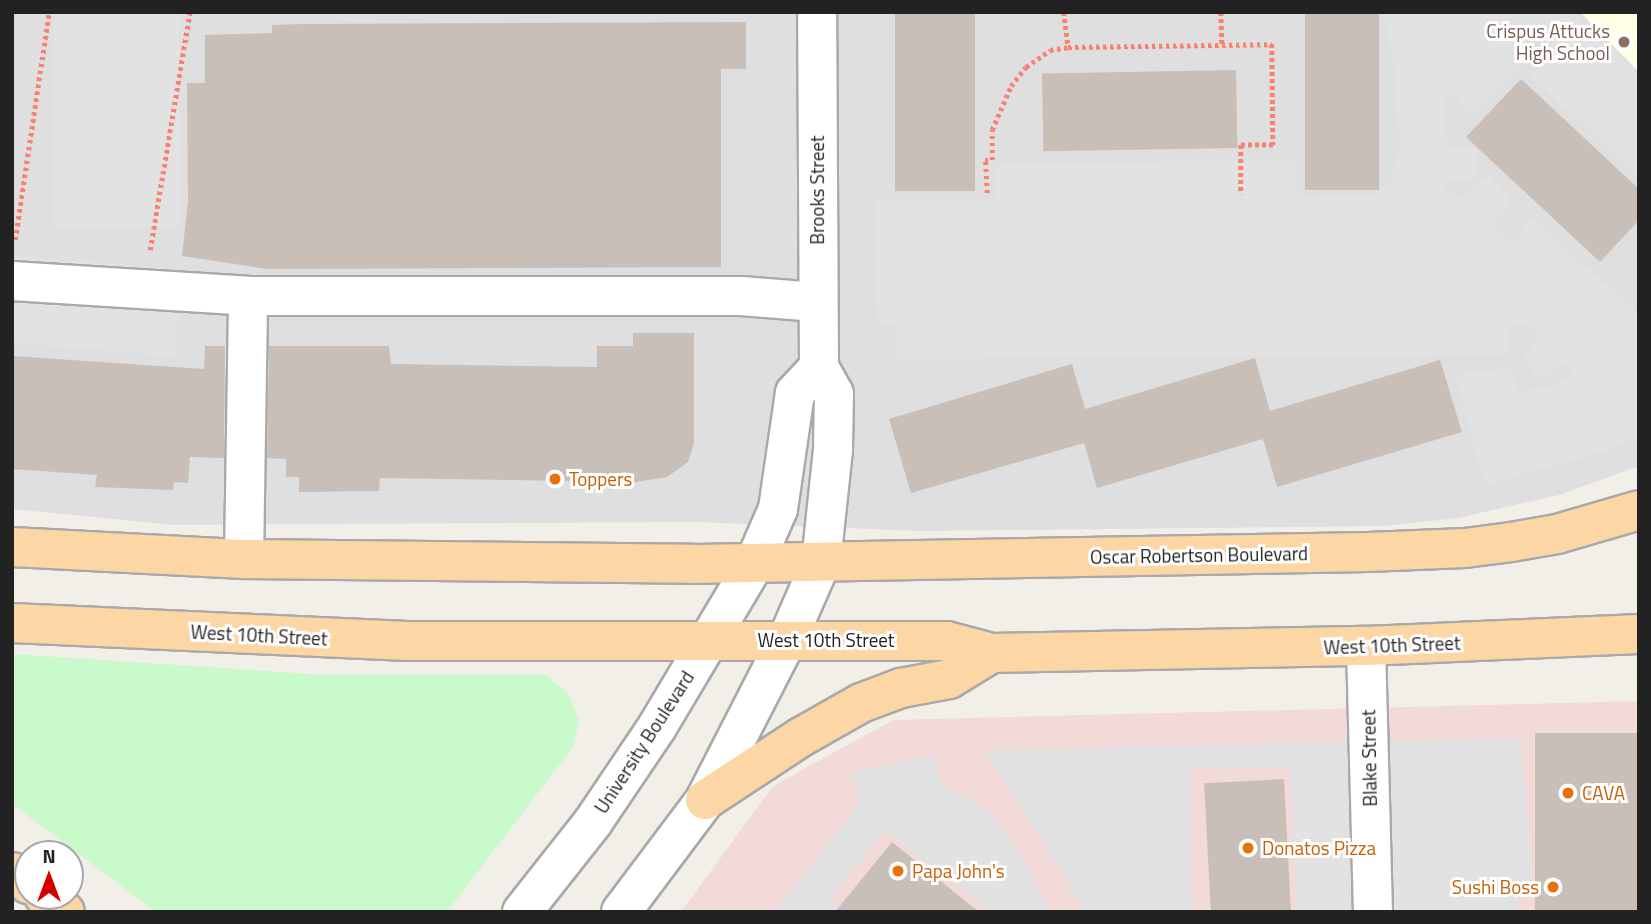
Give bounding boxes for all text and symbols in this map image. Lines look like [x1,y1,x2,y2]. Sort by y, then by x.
place label: Crispus Attucks High School [1486,20,1610,64]
marker: Crispus Attucks High School [1616,34,1632,50]
street label: Brooks Street [806,135,828,245]
place label: Toppers [569,468,632,490]
marker: Toppers [547,471,563,487]
street label: Oscar Robertson Boulevard [1090,542,1308,568]
street label: West 10th Street [190,620,328,650]
street label: West 10th Street [757,629,895,651]
street label: West 10th Street [1323,631,1461,659]
street label: University Boulevard [589,666,699,818]
street label: Blake Street [1357,709,1381,807]
place label: CAVA [1582,782,1625,804]
marker: CAVA [1560,785,1576,801]
place label: Donatos Pizza [1262,837,1376,859]
north arrow [14,840,84,910]
marker: Donatos Pizza [1240,840,1256,856]
text: N [42,841,56,870]
place label: Papa John's [912,860,1005,882]
marker: Papa John's [890,863,906,879]
place label: Sushi Boss [1452,876,1539,898]
marker: Sushi Boss [1545,879,1561,895]

